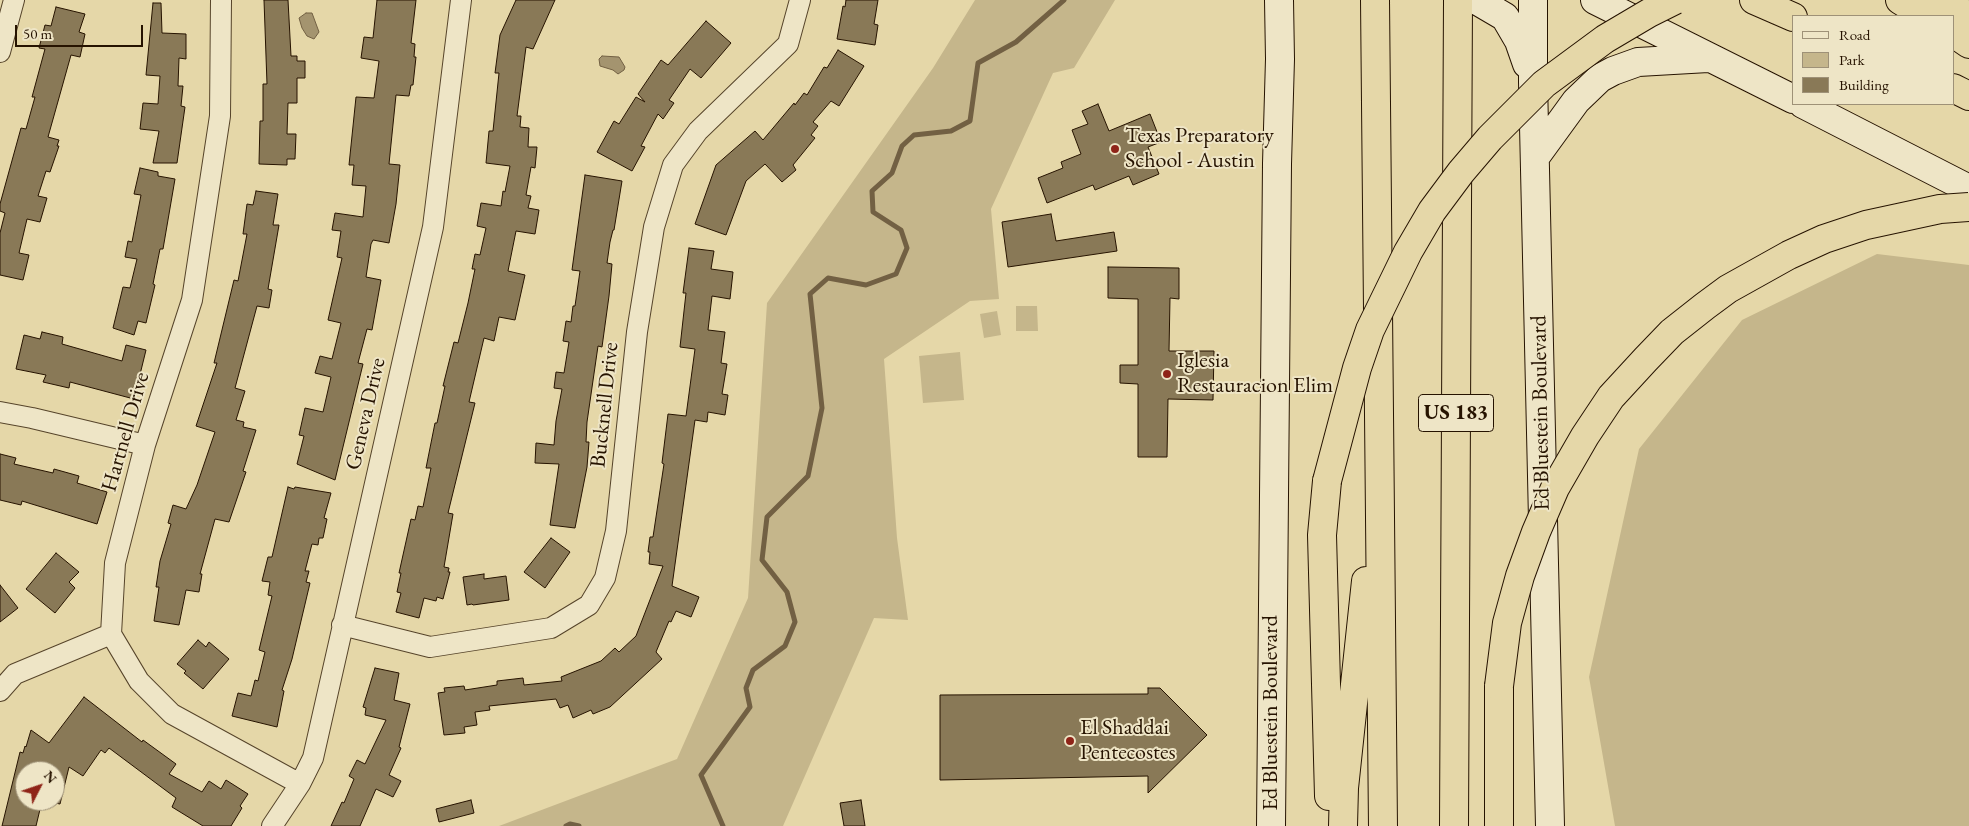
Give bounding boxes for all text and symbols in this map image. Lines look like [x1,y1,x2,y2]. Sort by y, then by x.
scale bar [18,15,145,47]
legend [1792,15,1954,105]
text: 50 m [23,24,52,43]
text: Road [1839,25,1870,44]
text: Park [1839,50,1865,69]
text: Building [1839,75,1889,94]
place label: Texas Preparatory School - Austin [1125,123,1274,174]
marker: Texas Preparatory School - Austin [1109,143,1121,155]
street label: Ed Bluestein Boulevard [1526,315,1556,511]
street label: Bucknell Drive [585,341,625,469]
place label: Iglesia Restauracion Elim [1177,348,1333,400]
street label: Geneva Drive [340,355,392,473]
marker: Iglesia Restauracion Elim [1161,368,1173,380]
street label: Hartnell Drive [96,369,156,495]
road number: US 183 [1418,394,1494,432]
street label: Ed Bluestein Boulevard [1258,615,1284,811]
place label: El Shaddai Pentecostes [1080,715,1176,766]
marker: El Shaddai Pentecostes [1064,735,1076,747]
north arrow [15,761,65,811]
text: N [40,767,61,787]

